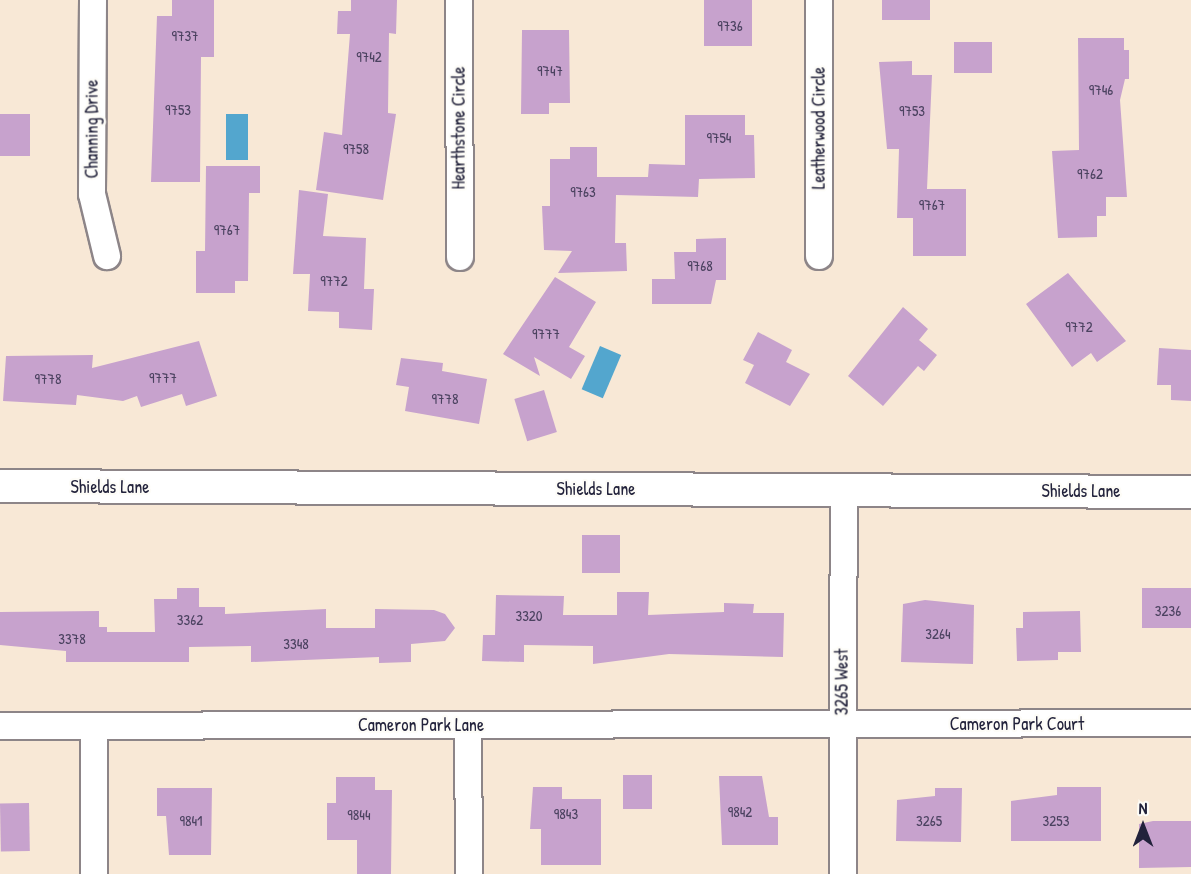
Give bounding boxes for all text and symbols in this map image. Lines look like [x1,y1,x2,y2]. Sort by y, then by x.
house number: 9736 [717,17,743,35]
house number: 9737 [171,27,199,45]
house number: 9742 [356,48,382,66]
house number: 9747 [537,62,563,80]
street label: Hearthstone Circle [448,67,470,189]
street label: Leatherwood Circle [808,67,830,189]
street label: Channing Drive [81,80,103,178]
house number: 9746 [1089,81,1113,99]
house number: 9753 [165,101,191,119]
house number: 9753 [899,102,925,120]
house number: 9754 [707,129,731,147]
house number: 9758 [343,140,369,158]
house number: 9762 [1077,165,1103,183]
house number: 9763 [570,183,596,201]
house number: 9767 [919,196,945,214]
house number: 9767 [214,221,240,239]
house number: 9768 [687,257,713,275]
house number: 9772 [320,272,348,290]
house number: 9772 [1065,318,1093,336]
house number: 9777 [532,325,560,343]
house number: 9777 [149,369,177,387]
house number: 9778 [35,370,61,388]
house number: 9778 [432,390,458,408]
street label: Shields Lane [71,476,149,498]
street label: Shields Lane [557,478,635,500]
street label: Shields Lane [1042,480,1120,502]
house number: 3236 [1155,602,1181,620]
house number: 3320 [515,607,543,625]
house number: 3362 [177,611,203,629]
house number: 3264 [925,625,951,643]
house number: 3378 [58,630,86,648]
house number: 3348 [283,635,309,653]
street label: 3265 West [831,649,853,715]
street label: Cameron Park Court [950,713,1084,735]
street label: Cameron Park Lane [358,714,484,736]
north arrow [1113,796,1173,856]
text: N [1139,797,1147,819]
house number: 9842 [728,803,752,821]
house number: 9843 [554,805,578,823]
house number: 9844 [347,806,371,824]
house number: 9841 [179,812,203,830]
house number: 3265 [916,812,942,830]
house number: 3253 [1043,812,1069,830]

